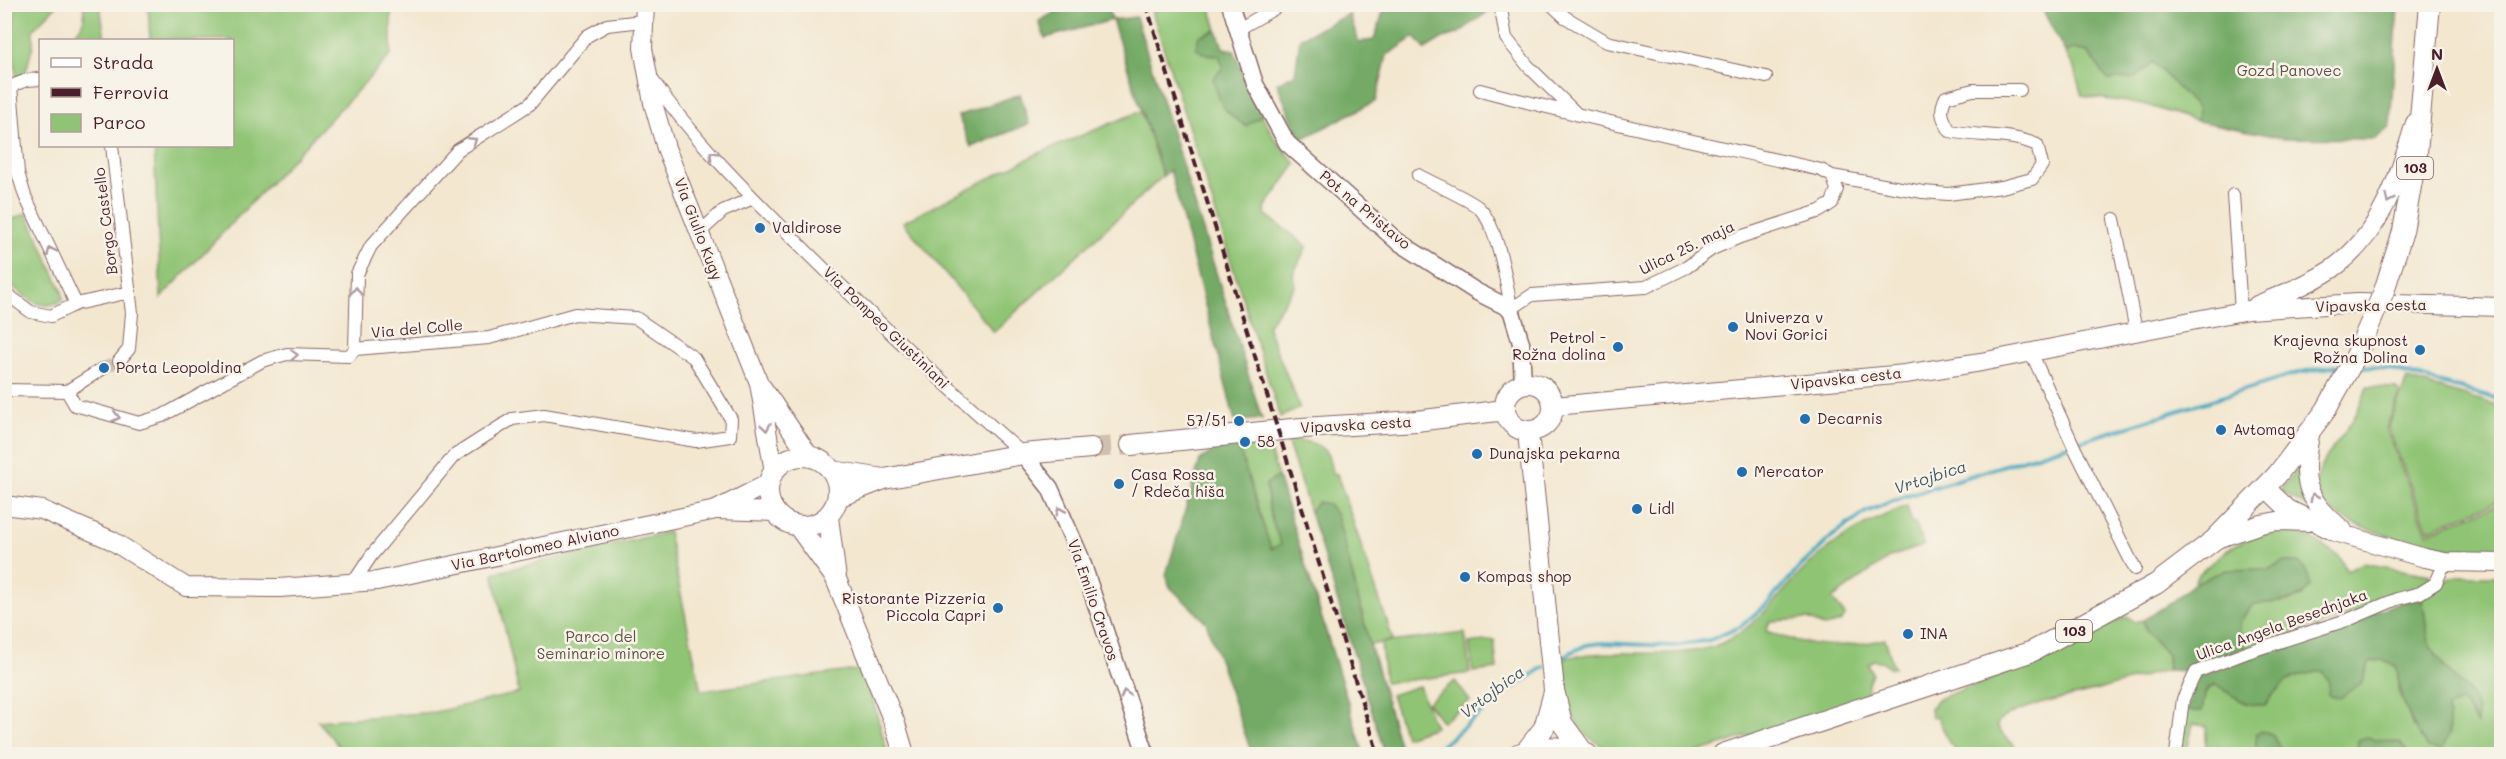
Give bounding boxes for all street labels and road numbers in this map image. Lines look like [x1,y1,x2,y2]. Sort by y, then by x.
road number: 103 [2397,157,2433,179]
street label: Pot na Pristavo [1316,165,1416,253]
street label: Borgo Castello [89,166,122,276]
street label: Via Giulio Kugy [670,175,728,283]
street label: Ulica 25. maja [1636,215,1737,279]
street label: Via Pompeo Giustiniani [819,262,954,393]
street label: Vipavska cesta [2315,294,2427,316]
street label: Via del Colle [370,314,464,342]
street label: Vipavska cesta [1789,362,1902,394]
street label: Vipavska cesta [1300,411,1412,437]
street label: Via Bartolomeo Alviano [449,519,621,575]
street label: Via Emilio Cravos [1064,536,1124,663]
street label: Ulica Angela Besednjaka [2193,584,2370,664]
road number: 103 [2056,620,2092,642]

